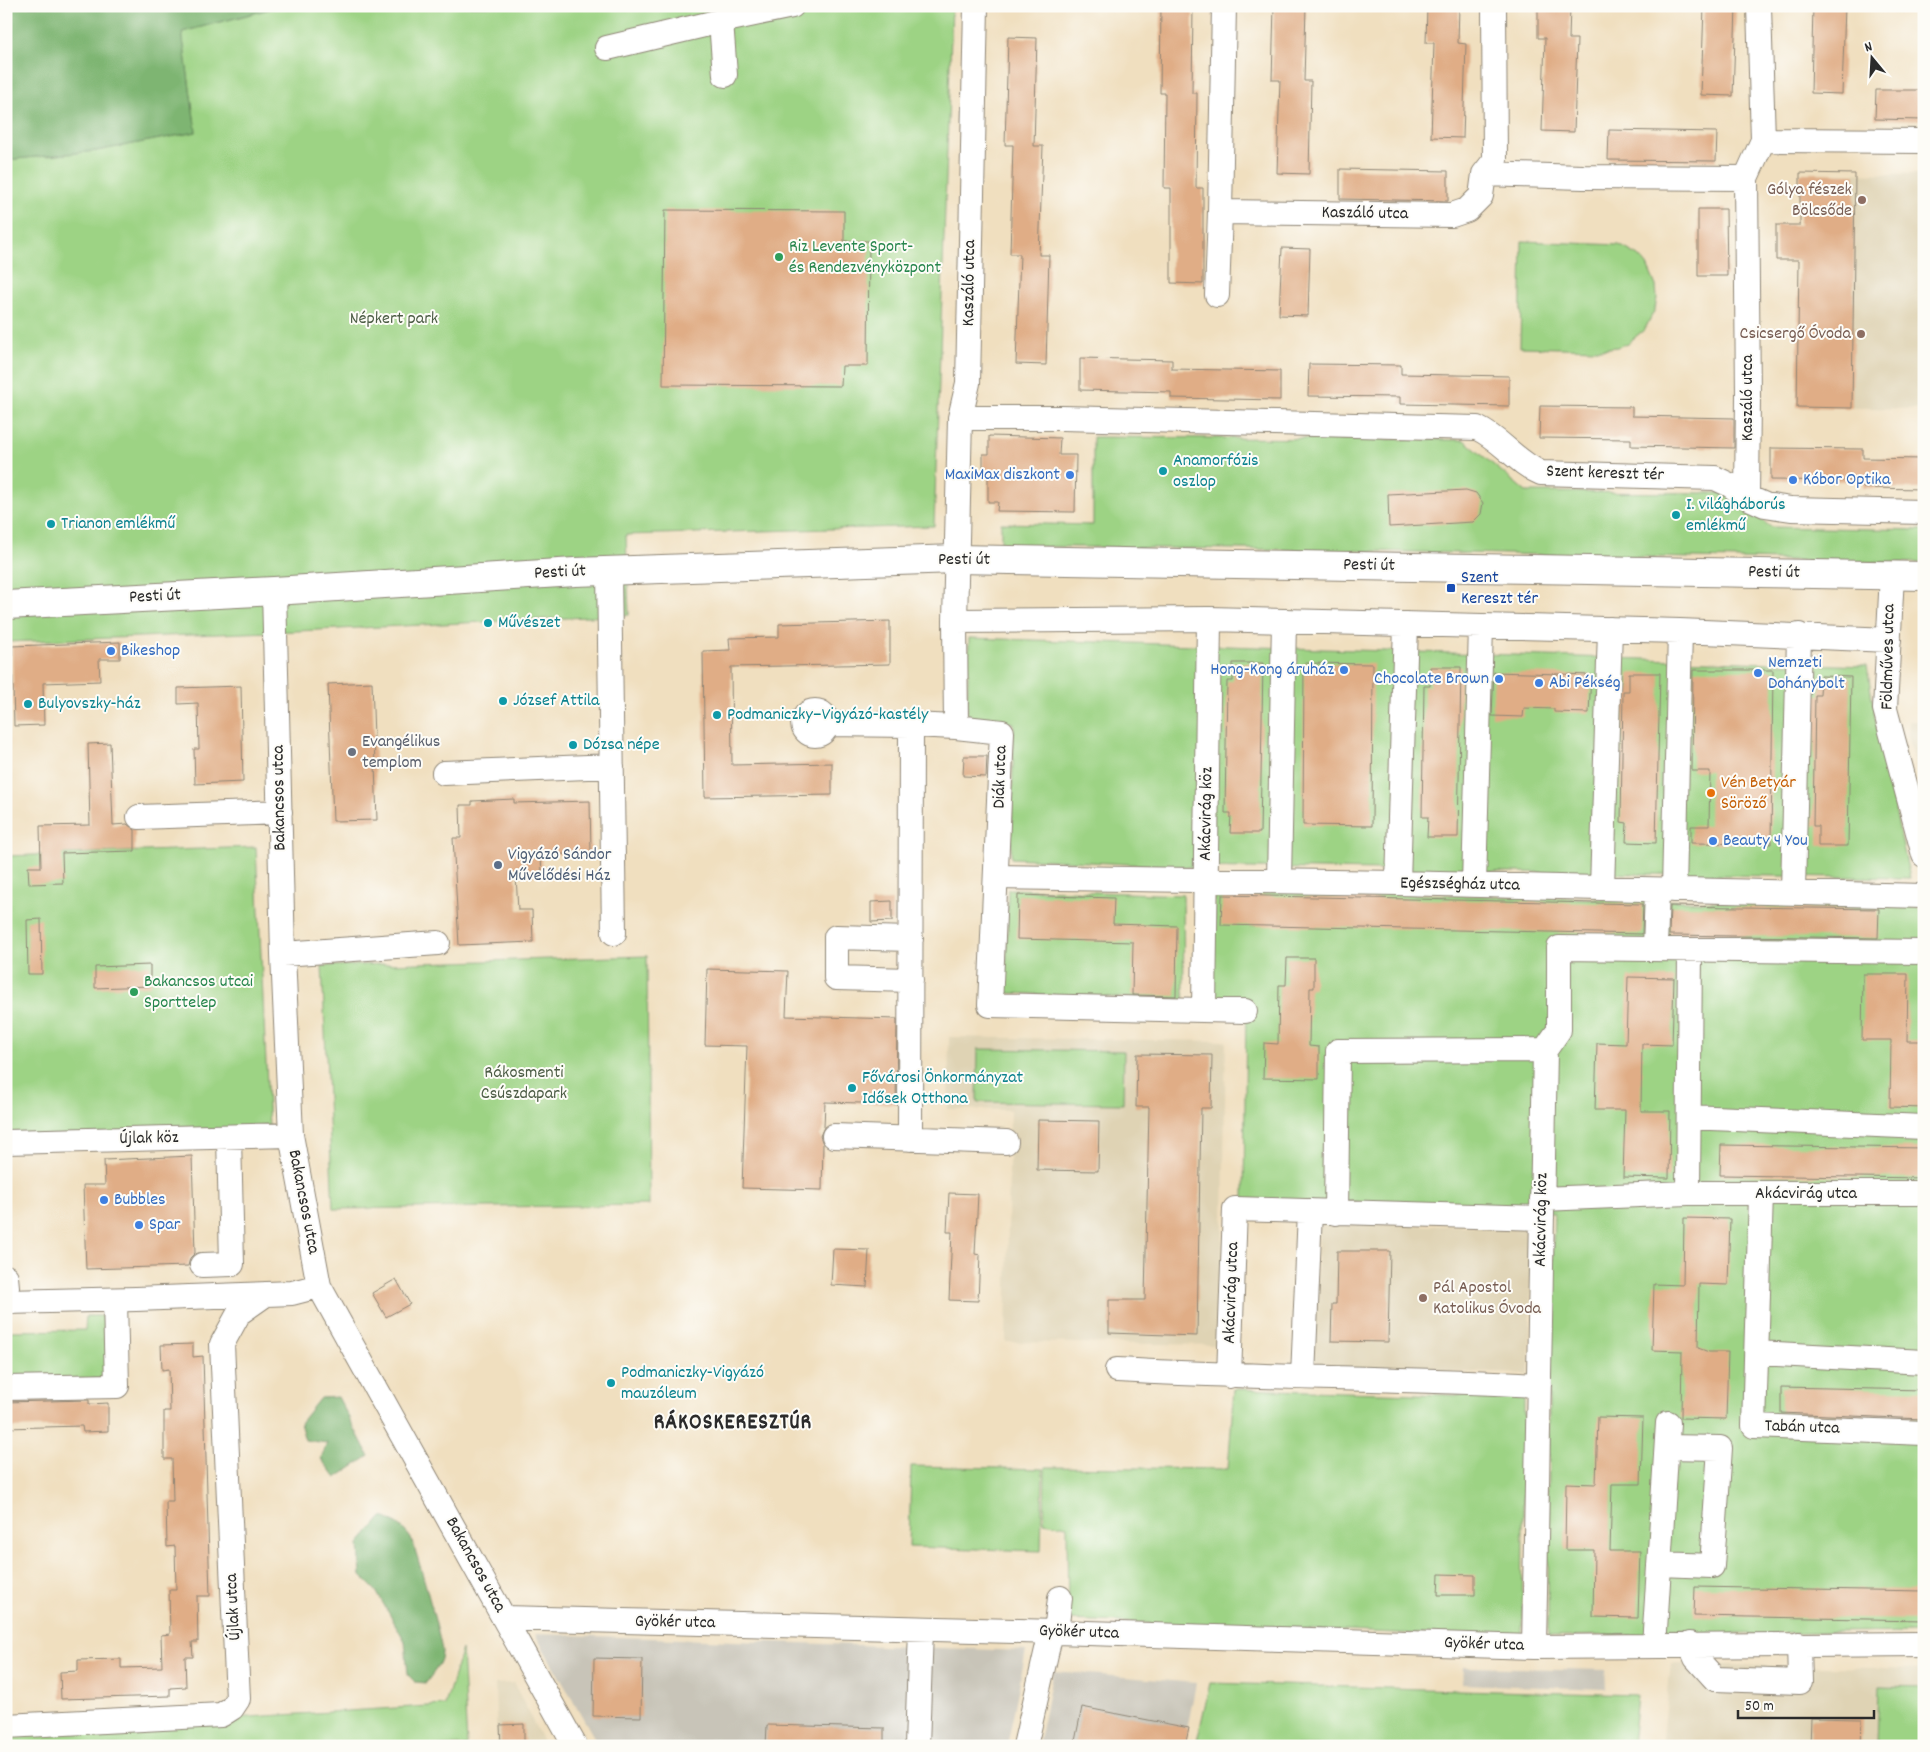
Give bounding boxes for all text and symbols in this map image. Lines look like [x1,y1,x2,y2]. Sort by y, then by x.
north arrow [1848,32,1898,82]
text: N [1862,37,1875,58]
place label: Gólya fészek Bölcsőde [1767,178,1852,224]
marker: Gólya fészek Bölcsőde [1856,194,1868,206]
street label: Kaszáló utca [1321,201,1409,227]
place label: Riz Levente Sport- és Rendezvényközpont [789,235,941,281]
street label: Kaszáló utca [957,239,983,327]
marker: Riz Levente Sport- és Rendezvényközpont [773,251,785,263]
park label: Népkert park [350,307,438,332]
place label: Csicsergő Óvoda [1740,322,1852,347]
marker: Csicsergő Óvoda [1855,328,1867,340]
street label: Kaszáló utca [1736,354,1761,441]
place label: Anamorfózis oszlop [1173,449,1259,495]
street label: Szent kereszt tér [1546,459,1665,489]
place label: MaxiMax diszkont [945,463,1060,488]
marker: Anamorfózis oszlop [1157,465,1169,477]
place label: Kóbor Optika [1803,468,1891,493]
marker: MaxiMax diszkont [1064,469,1076,481]
marker: Kóbor Optika [1787,474,1799,486]
place label: I. világháborús emlékmű [1686,493,1786,539]
marker: I. világháborús emlékmű [1670,509,1682,521]
place label: Trianon emlékmű [61,512,175,537]
marker: Trianon emlékmű [45,518,57,530]
street label: Pesti út [938,548,990,573]
street label: Pesti út [1343,553,1396,579]
street label: Pesti út [533,559,587,587]
street label: Pesti út [1748,560,1801,586]
place label: Szent Kereszt tér [1461,566,1538,612]
marker: Szent Kereszt tér [1445,582,1457,594]
street label: Pesti út [128,583,182,611]
street label: Földműves utca [1876,603,1902,710]
place label: Művészet [498,611,561,636]
marker: Művészet [482,617,494,629]
place label: Bikeshop [121,639,180,664]
marker: Bikeshop [105,645,117,657]
place label: Nemzeti Dohánybolt [1768,651,1845,697]
place label: Hong-Kong áruház [1210,658,1334,683]
marker: Hong-Kong áruház [1338,664,1350,676]
place label: Chocolate Brown [1374,667,1489,692]
marker: Nemzeti Dohánybolt [1752,667,1764,679]
place label: Abi Pékség [1549,671,1621,696]
marker: Chocolate Brown [1493,673,1505,685]
marker: Abi Pékség [1533,677,1545,689]
place label: József Attila [513,689,600,714]
place label: Bulyovszky-ház [38,692,141,717]
marker: József Attila [497,695,509,707]
marker: Bulyovszky-ház [22,698,34,710]
place label: Podmaniczky–Vigyázó-kastély [727,703,929,728]
marker: Podmaniczky–Vigyázó-kastély [711,709,723,721]
place label: Evangélikus templom [362,730,440,776]
place label: Dózsa népe [583,733,660,758]
marker: Dózsa népe [567,739,579,751]
street label: Bakancsos utca [267,744,293,851]
street label: Diák utca [987,744,1015,809]
marker: Evangélikus templom [346,746,358,758]
street label: Akácvirág köz [1194,767,1220,861]
place label: Vén Betyár Söröző [1721,771,1796,817]
marker: Vén Betyár Söröző [1705,787,1717,799]
place label: Beauty 4 You [1723,829,1808,854]
marker: Beauty 4 You [1707,835,1719,847]
place label: Vigyázó Sándor Művelődési Ház [508,843,612,889]
marker: Vigyázó Sándor Művelődési Ház [492,859,504,871]
street label: Egészségház utca [1400,871,1521,899]
place label: Bakancsos utcai Sporttelep [144,970,253,1016]
marker: Bakancsos utcai Sporttelep [128,986,140,998]
park label: Rákosmenti Csúszdapark [481,1061,567,1107]
place label: Fővárosi Önkormányzat Idősek Otthona [862,1066,1024,1112]
marker: Fővárosi Önkormányzat Idősek Otthona [846,1082,858,1094]
street label: Újlak köz [119,1126,179,1152]
street label: Bakancsos utca [281,1148,325,1257]
street label: Akácvirág köz [1529,1173,1555,1267]
street label: Akácvirág utca [1755,1182,1858,1207]
place label: Bubbles [114,1188,166,1213]
marker: Bubbles [98,1194,110,1206]
place label: Spar [149,1213,181,1238]
marker: Spar [133,1219,145,1231]
street label: Akácvirág utca [1218,1241,1246,1344]
place label: Pál Apostol Katolikus Óvoda [1433,1276,1542,1322]
marker: Pál Apostol Katolikus Óvoda [1417,1292,1429,1304]
place label: Podmaniczky-Vigyázó mauzóleum [621,1361,764,1407]
marker: Podmaniczky-Vigyázó mauzóleum [605,1377,617,1389]
district label: RÁKOSKERESZTÚR [654,1408,812,1439]
street label: Tabán utca [1764,1414,1840,1442]
street label: Bakancsos utca [438,1513,512,1618]
street label: Újlak utca [220,1572,248,1641]
street label: Gyökér utca [635,1610,716,1636]
street label: Gyökér utca [1038,1619,1120,1647]
street label: Gyökér utca [1443,1631,1525,1659]
scale bar [1738,1687,1874,1719]
text: 50 m [1745,1696,1774,1718]

